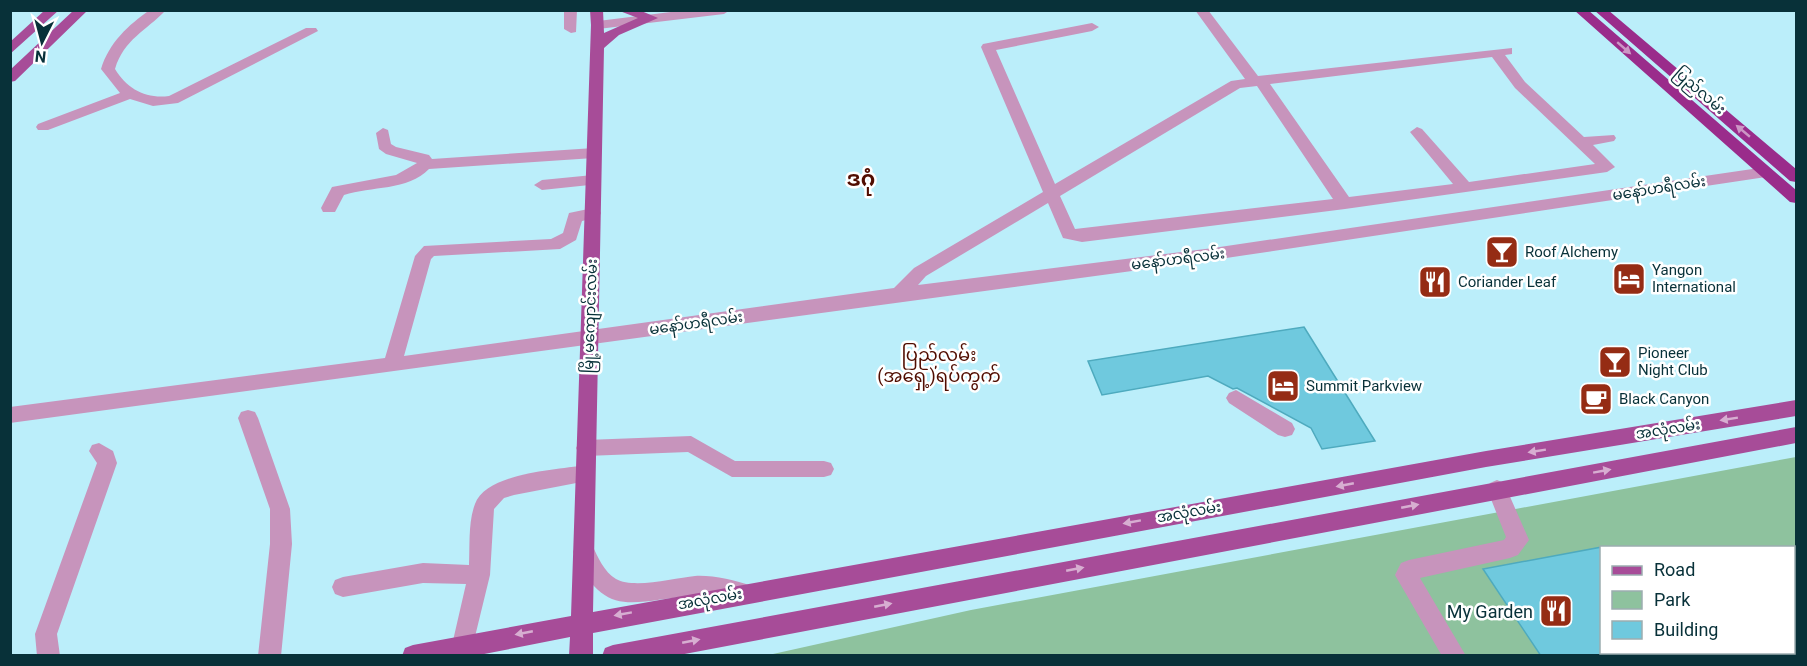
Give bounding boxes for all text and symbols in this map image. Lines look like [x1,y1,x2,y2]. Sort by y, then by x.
north arrow [12,12,72,72]
one-way arrow [1617,42,1632,55]
text: N [34,46,47,66]
street label: ပြည်လမ်း [1669,63,1730,121]
one-way arrow [1736,125,1751,138]
district label: ဒဂုံ [847,167,875,196]
street label: မနော်ဟရီလမ်း [1611,171,1707,207]
bar icon: Roof Alchemy [1484,234,1520,270]
street label: မနော်ဟရီလမ်း [1130,243,1226,277]
place label: Roof Alchemy [1525,243,1618,261]
street label: မြို့မကျောင်းလမ်း [578,258,604,374]
hotel icon: Yangon International [1611,261,1647,297]
place label: Yangon International [1652,261,1736,296]
restaurant icon: Coriander Leaf [1417,264,1453,300]
place label: Coriander Leaf [1458,273,1557,291]
street label: မနော်ဟရီလမ်း [648,307,744,341]
district label: ပြည်လမ်း (အရှေ့)ရပ်ကွက် [877,342,1001,391]
bar icon: Pioneer Night Club [1597,344,1633,380]
place label: Pioneer Night Club [1638,344,1708,379]
hotel icon: Summit Parkview [1265,368,1301,404]
place label: Summit Parkview [1306,377,1422,395]
cafe icon: Black Canyon [1578,381,1614,417]
place label: Black Canyon [1619,390,1709,408]
street label: အလုံလမ်း [1634,414,1702,446]
one-way arrow [1720,415,1739,424]
one-way arrow [1527,447,1546,456]
one-way arrow [1593,466,1612,475]
one-way arrow [1335,481,1354,490]
street label: အလုံလမ်း [1155,496,1223,529]
one-way arrow [1401,501,1420,510]
one-way arrow [1122,518,1141,527]
legend [1600,546,1795,654]
text: Road [1654,559,1695,580]
one-way arrow [1065,565,1084,574]
street label: အလုံလမ်း [676,583,744,616]
text: Park [1654,589,1691,610]
restaurant icon: My Garden [1538,593,1574,629]
one-way arrow [873,600,892,609]
place label: My Garden [1447,601,1533,622]
one-way arrow [614,610,633,619]
text: Building [1654,619,1718,640]
one-way arrow [515,629,534,638]
one-way arrow [682,636,701,645]

